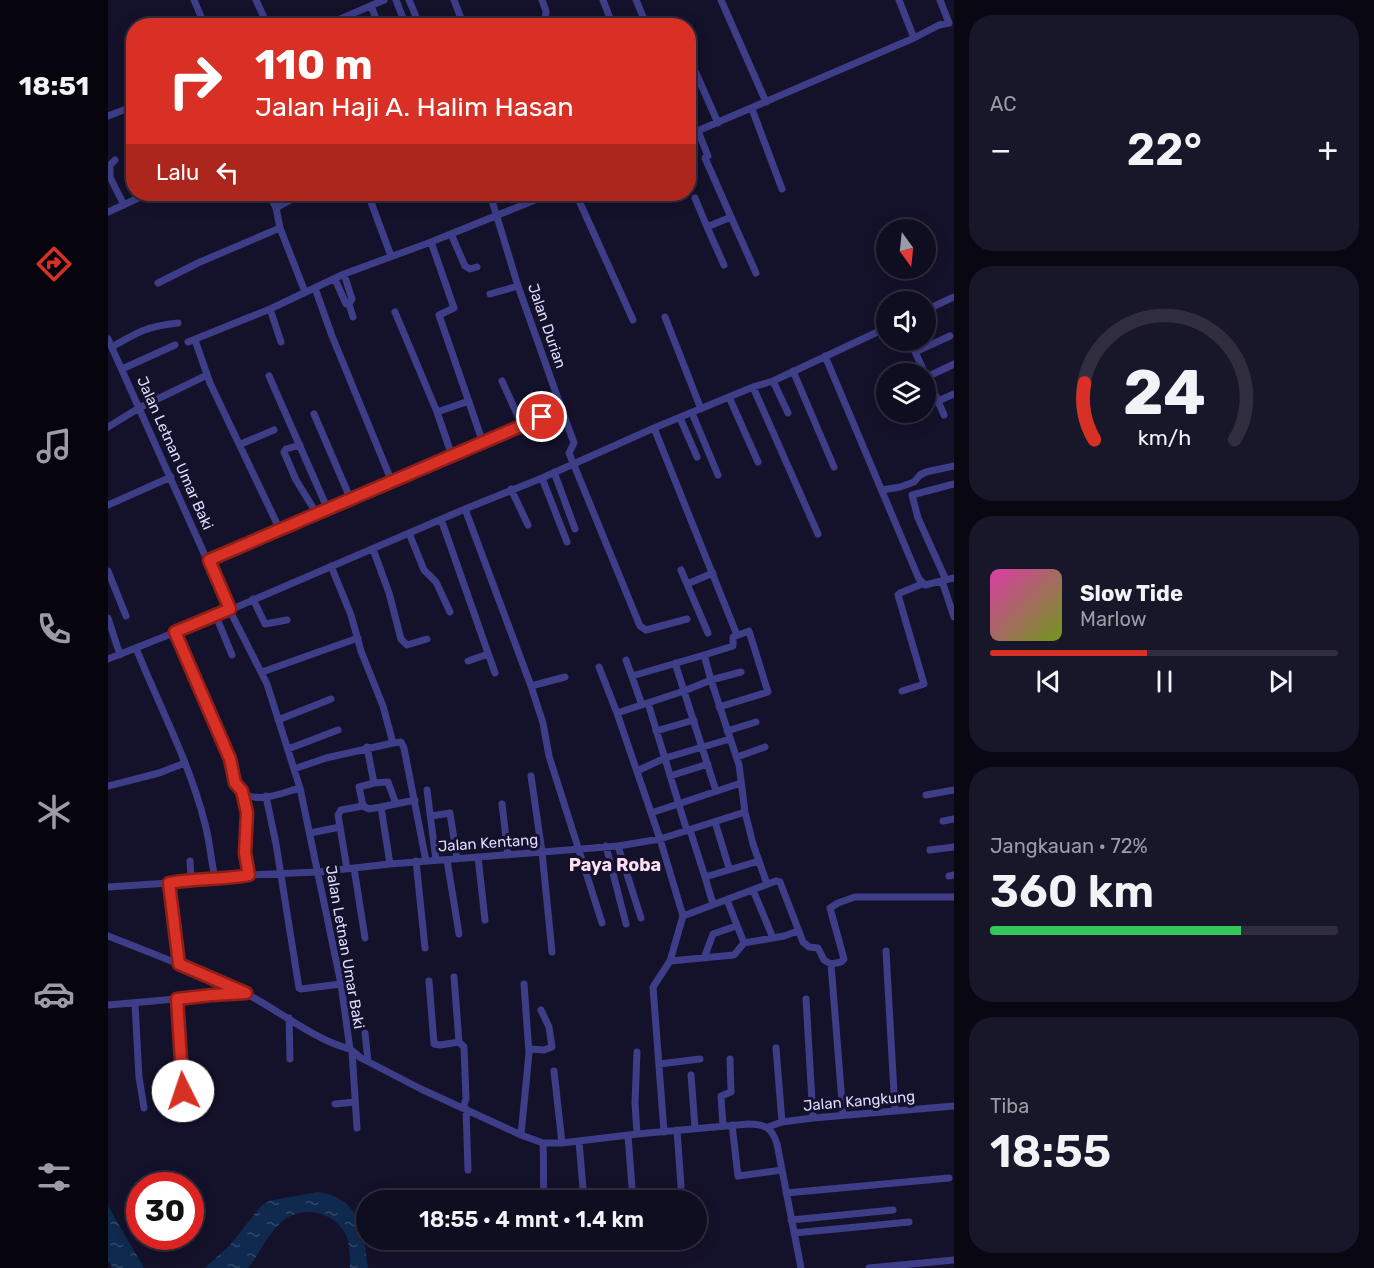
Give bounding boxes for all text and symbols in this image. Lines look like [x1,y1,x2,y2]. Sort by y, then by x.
text: 110 m [255,40,373,90]
icon: right [156,42,234,120]
text: 18:51 [19,70,89,102]
text: Jalan Haji A. Halim Hasan [255,91,574,123]
text: AC [990,92,1016,116]
text: 22° [1127,123,1202,176]
text: − [990,130,1011,169]
text: + [1317,130,1338,169]
icon: left [211,156,244,189]
text: Lalu [156,159,199,186]
north arrow [876,219,936,279]
map controls [876,219,936,423]
icon: directions [33,243,75,285]
street label: Jalan Durian [524,281,570,371]
button: sound [876,291,936,351]
text: 24 [1123,357,1205,431]
button: layers [876,363,936,423]
street label: Jalan Letnan Umar Baki [133,374,217,532]
pin [516,391,567,442]
icon: arrive [525,400,558,433]
icon: music [33,425,75,467]
text: km/h [1137,426,1191,451]
text: Slow Tide [1080,580,1183,607]
text: Marlow [1080,607,1147,631]
icon: phone [33,608,75,650]
icon: previous [1032,665,1065,698]
icon: pause [1148,665,1181,698]
icon: next [1264,665,1297,698]
icon: climate [33,791,75,833]
street label: Jalan Kentang [437,831,539,855]
text: Jangkauan · 72% [990,834,1148,858]
district label: Paya Roba [569,854,661,876]
street label: Jalan Letnan Umar Baki [322,864,368,1030]
text: 360 km [990,865,1154,918]
icon: car [33,973,75,1015]
position arrow [151,1059,215,1123]
street label: Jalan Kangkung [802,1087,916,1115]
text: Tiba [990,1094,1029,1118]
text: 18:55 [990,1125,1111,1178]
icon: filters [33,1156,75,1198]
speed limit sign: 30 [126,1172,204,1250]
text: 18:55 · 4 mnt · 1.4 km [419,1206,644,1233]

